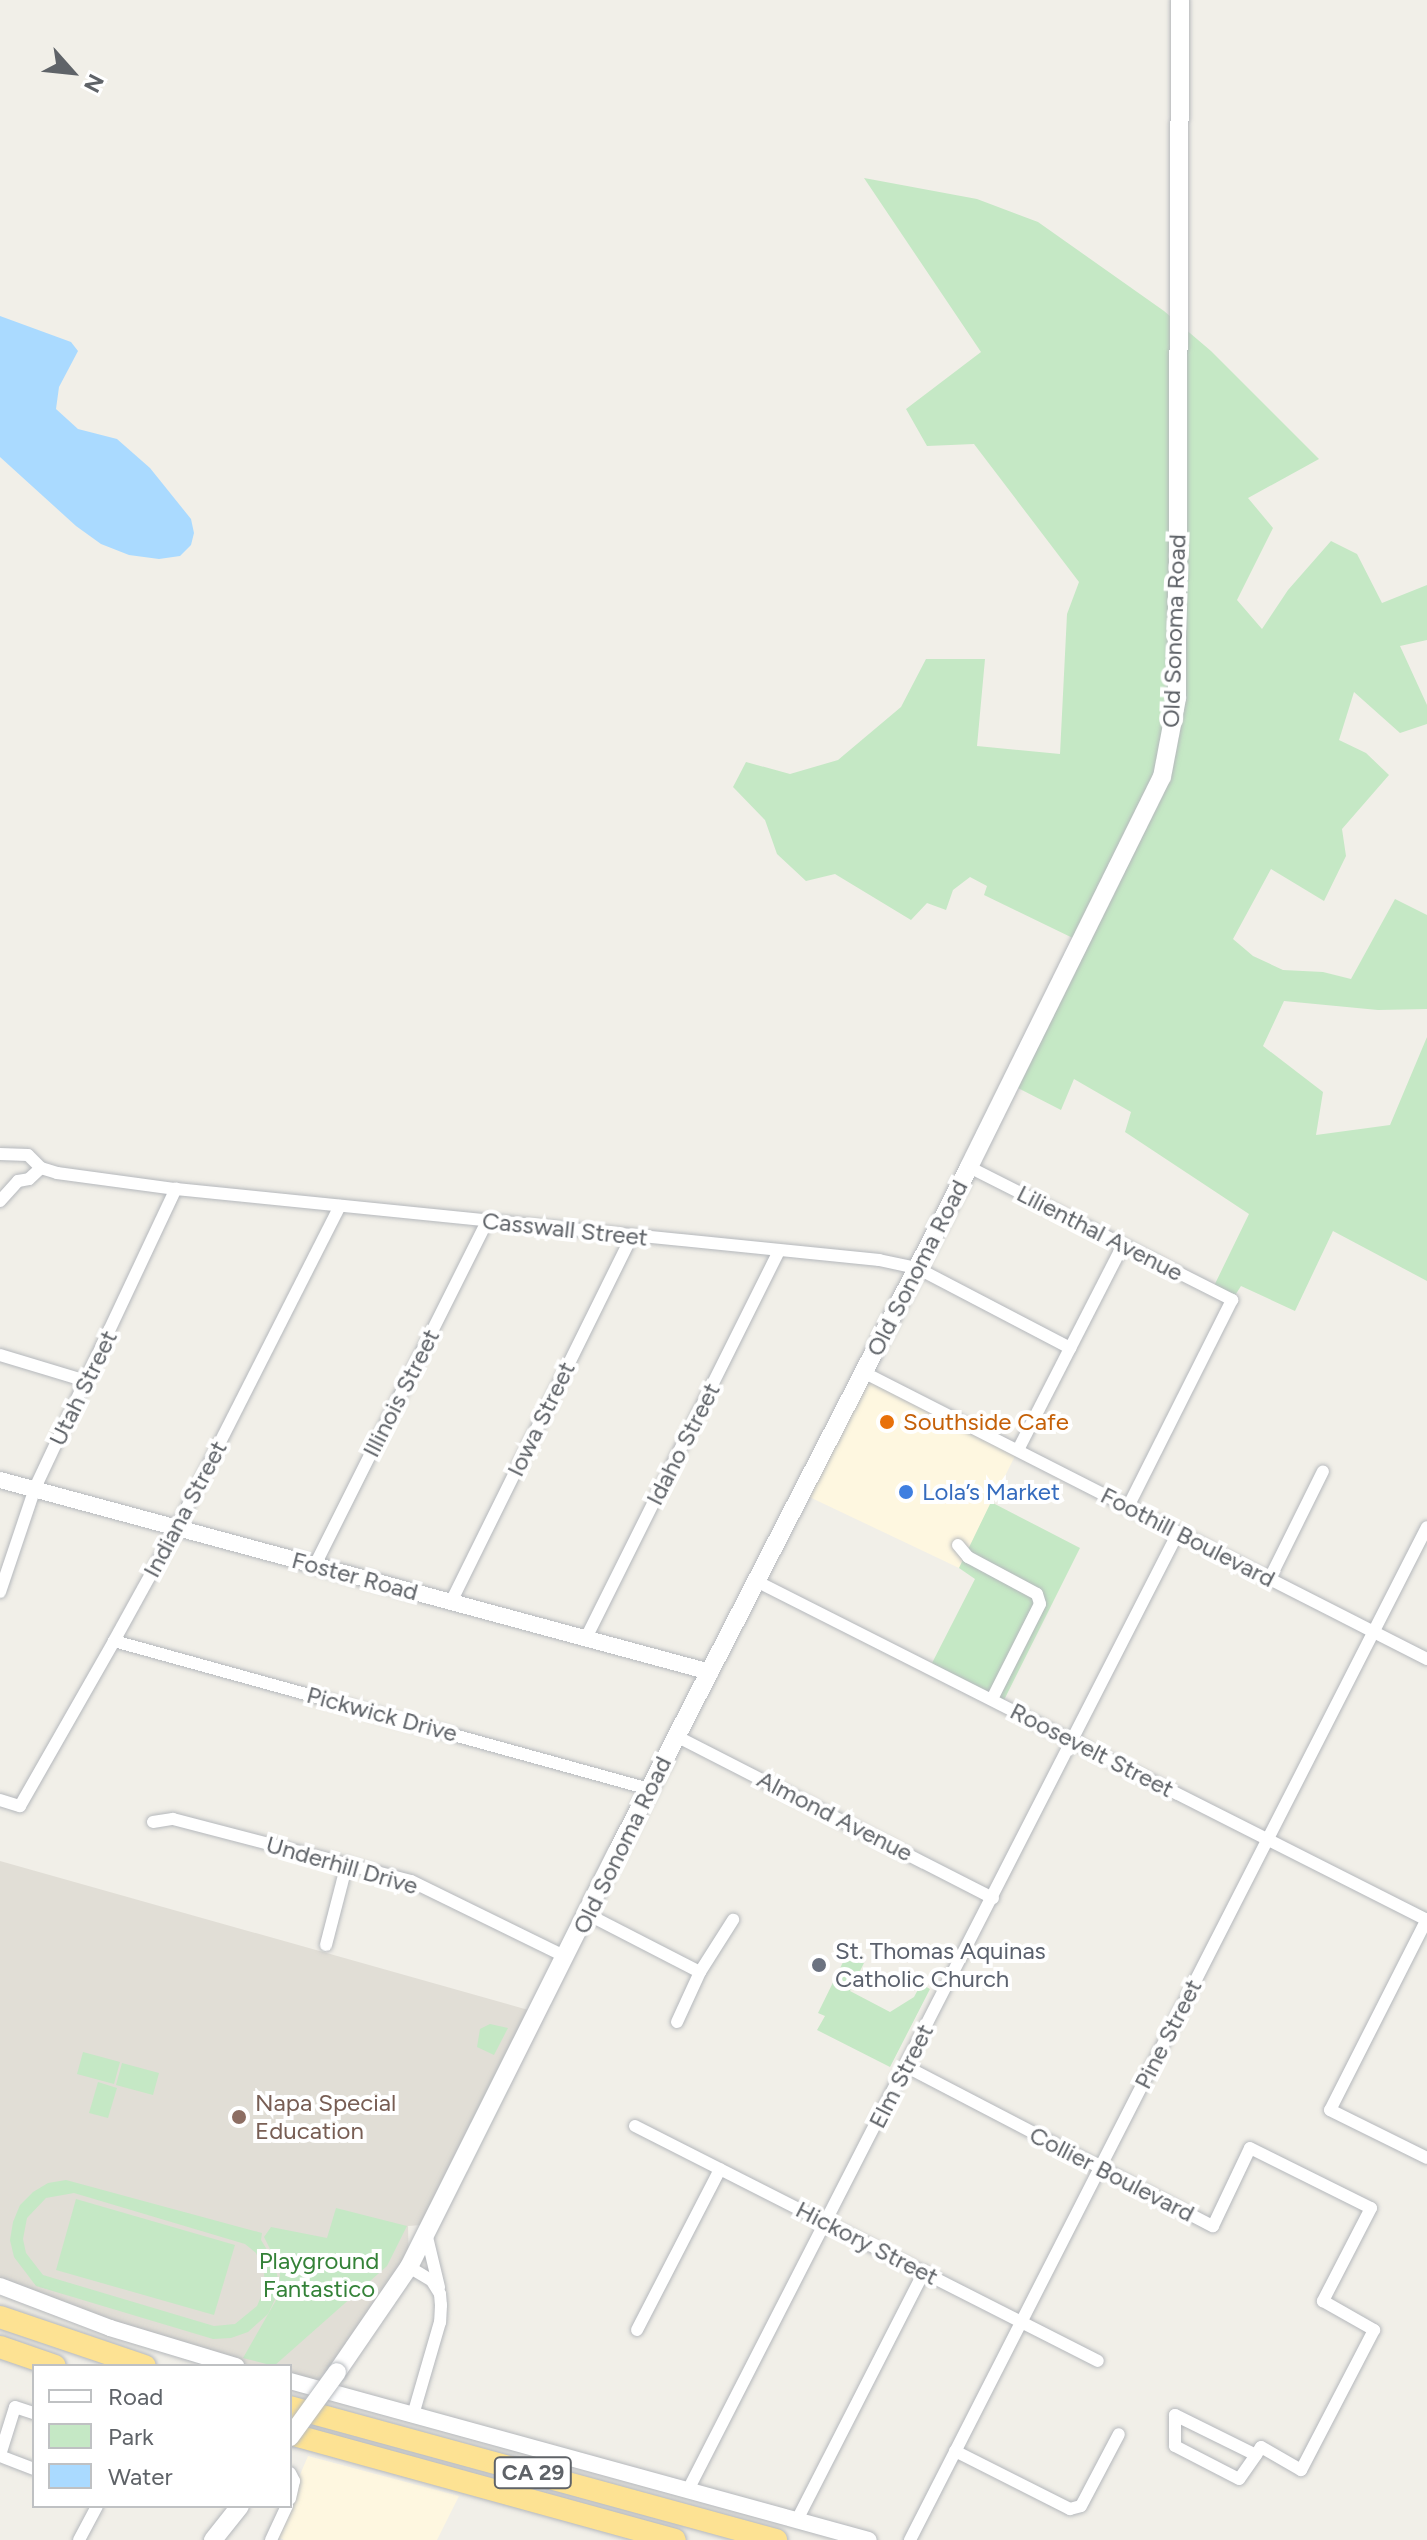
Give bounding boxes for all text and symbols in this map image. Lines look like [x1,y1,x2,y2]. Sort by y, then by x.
north arrow [32,32,112,112]
text: N [78,69,110,97]
street label: Old Sonoma Road [1156,534,1192,728]
street label: Old Sonoma Road [860,1175,974,1361]
street label: Lilienthal Avenue [1012,1179,1188,1287]
street label: Casswall Street [481,1206,649,1252]
street label: Illinois Street [356,1324,446,1462]
street label: Utah Street [43,1326,123,1450]
street label: Iowa Street [501,1357,581,1481]
street label: Idaho Street [640,1378,726,1510]
place label: Southside Cafe [903,1408,1069,1436]
marker: Southside Cafe [878,1413,896,1431]
street label: Indiana Street [137,1436,233,1582]
place label: Lola’s Market [922,1478,1060,1506]
street label: Foothill Boulevard [1096,1481,1280,1593]
marker: Lola’s Market [897,1483,915,1501]
street label: Foster Road [289,1545,421,1607]
street label: Pickwick Drive [304,1680,460,1748]
street label: Roosevelt Street [1005,1696,1179,1804]
street label: Old Sonoma Road [567,1752,677,1938]
street label: Almond Avenue [753,1764,917,1868]
street label: Underhill Drive [263,1830,421,1900]
place label: St. Thomas Aquinas Catholic Church [835,1937,1046,1993]
marker: St. Thomas Aquinas Catholic Church [810,1956,828,1974]
street label: Pine Street [1128,1974,1208,2094]
street label: Elm Street [863,2019,939,2133]
place label: Napa Special Education [255,2089,396,2145]
marker: Napa Special Education [230,2108,248,2126]
street label: Collier Boulevard [1025,2120,1199,2228]
street label: Hickory Street [791,2195,943,2291]
park label: Playground Fantastico [259,2247,379,2303]
legend [32,2364,292,2508]
text: Road [108,2382,163,2411]
text: Park [108,2422,154,2451]
road number: CA 29 [493,2455,573,2491]
text: Water [108,2462,173,2491]

